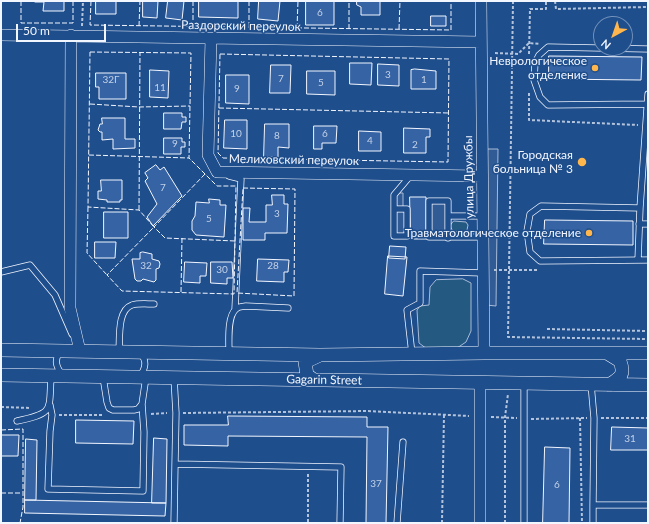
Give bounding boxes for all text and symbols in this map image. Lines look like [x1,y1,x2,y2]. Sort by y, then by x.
house number: 6 [317,7,323,19]
scale bar [18,16,108,42]
north arrow [593,16,633,56]
street label: Раздорский переулок [181,18,301,34]
text: 50 m [23,23,50,38]
text: N [598,37,613,53]
place label: Неврологическое отделение [489,54,587,82]
marker: Неврологическое отделение [590,63,600,73]
house number: 3 [385,69,391,81]
house number: 7 [278,73,284,85]
house number: 32Г [103,74,119,86]
house number: 1 [421,74,427,86]
house number: 5 [318,77,324,89]
house number: 11 [154,82,166,94]
house number: 9 [234,83,240,95]
house number: 10 [230,128,242,140]
house number: 6 [322,128,328,140]
house number: 8 [274,130,280,142]
house number: 4 [367,135,373,147]
street label: улица Дружбы [461,135,477,219]
house number: 9 [172,138,178,150]
house number: 2 [412,139,418,151]
place label: Городская больница № 3 [493,148,573,176]
street label: Мелиховский переулок [229,152,359,168]
marker: Городская больница № 3 [576,156,588,168]
house number: 7 [160,182,166,194]
house number: 3 [274,208,280,220]
house number: 5 [206,213,212,225]
place label: Травматологическое отделение [405,226,581,240]
marker: Травматологическое отделение [584,228,594,238]
house number: 32 [140,260,152,272]
house number: 28 [267,260,279,272]
house number: 30 [216,264,228,276]
street label: Gagarin Street [286,372,362,388]
house number: 31 [624,433,636,445]
house number: 37 [370,478,382,490]
house number: 6 [554,479,560,491]

